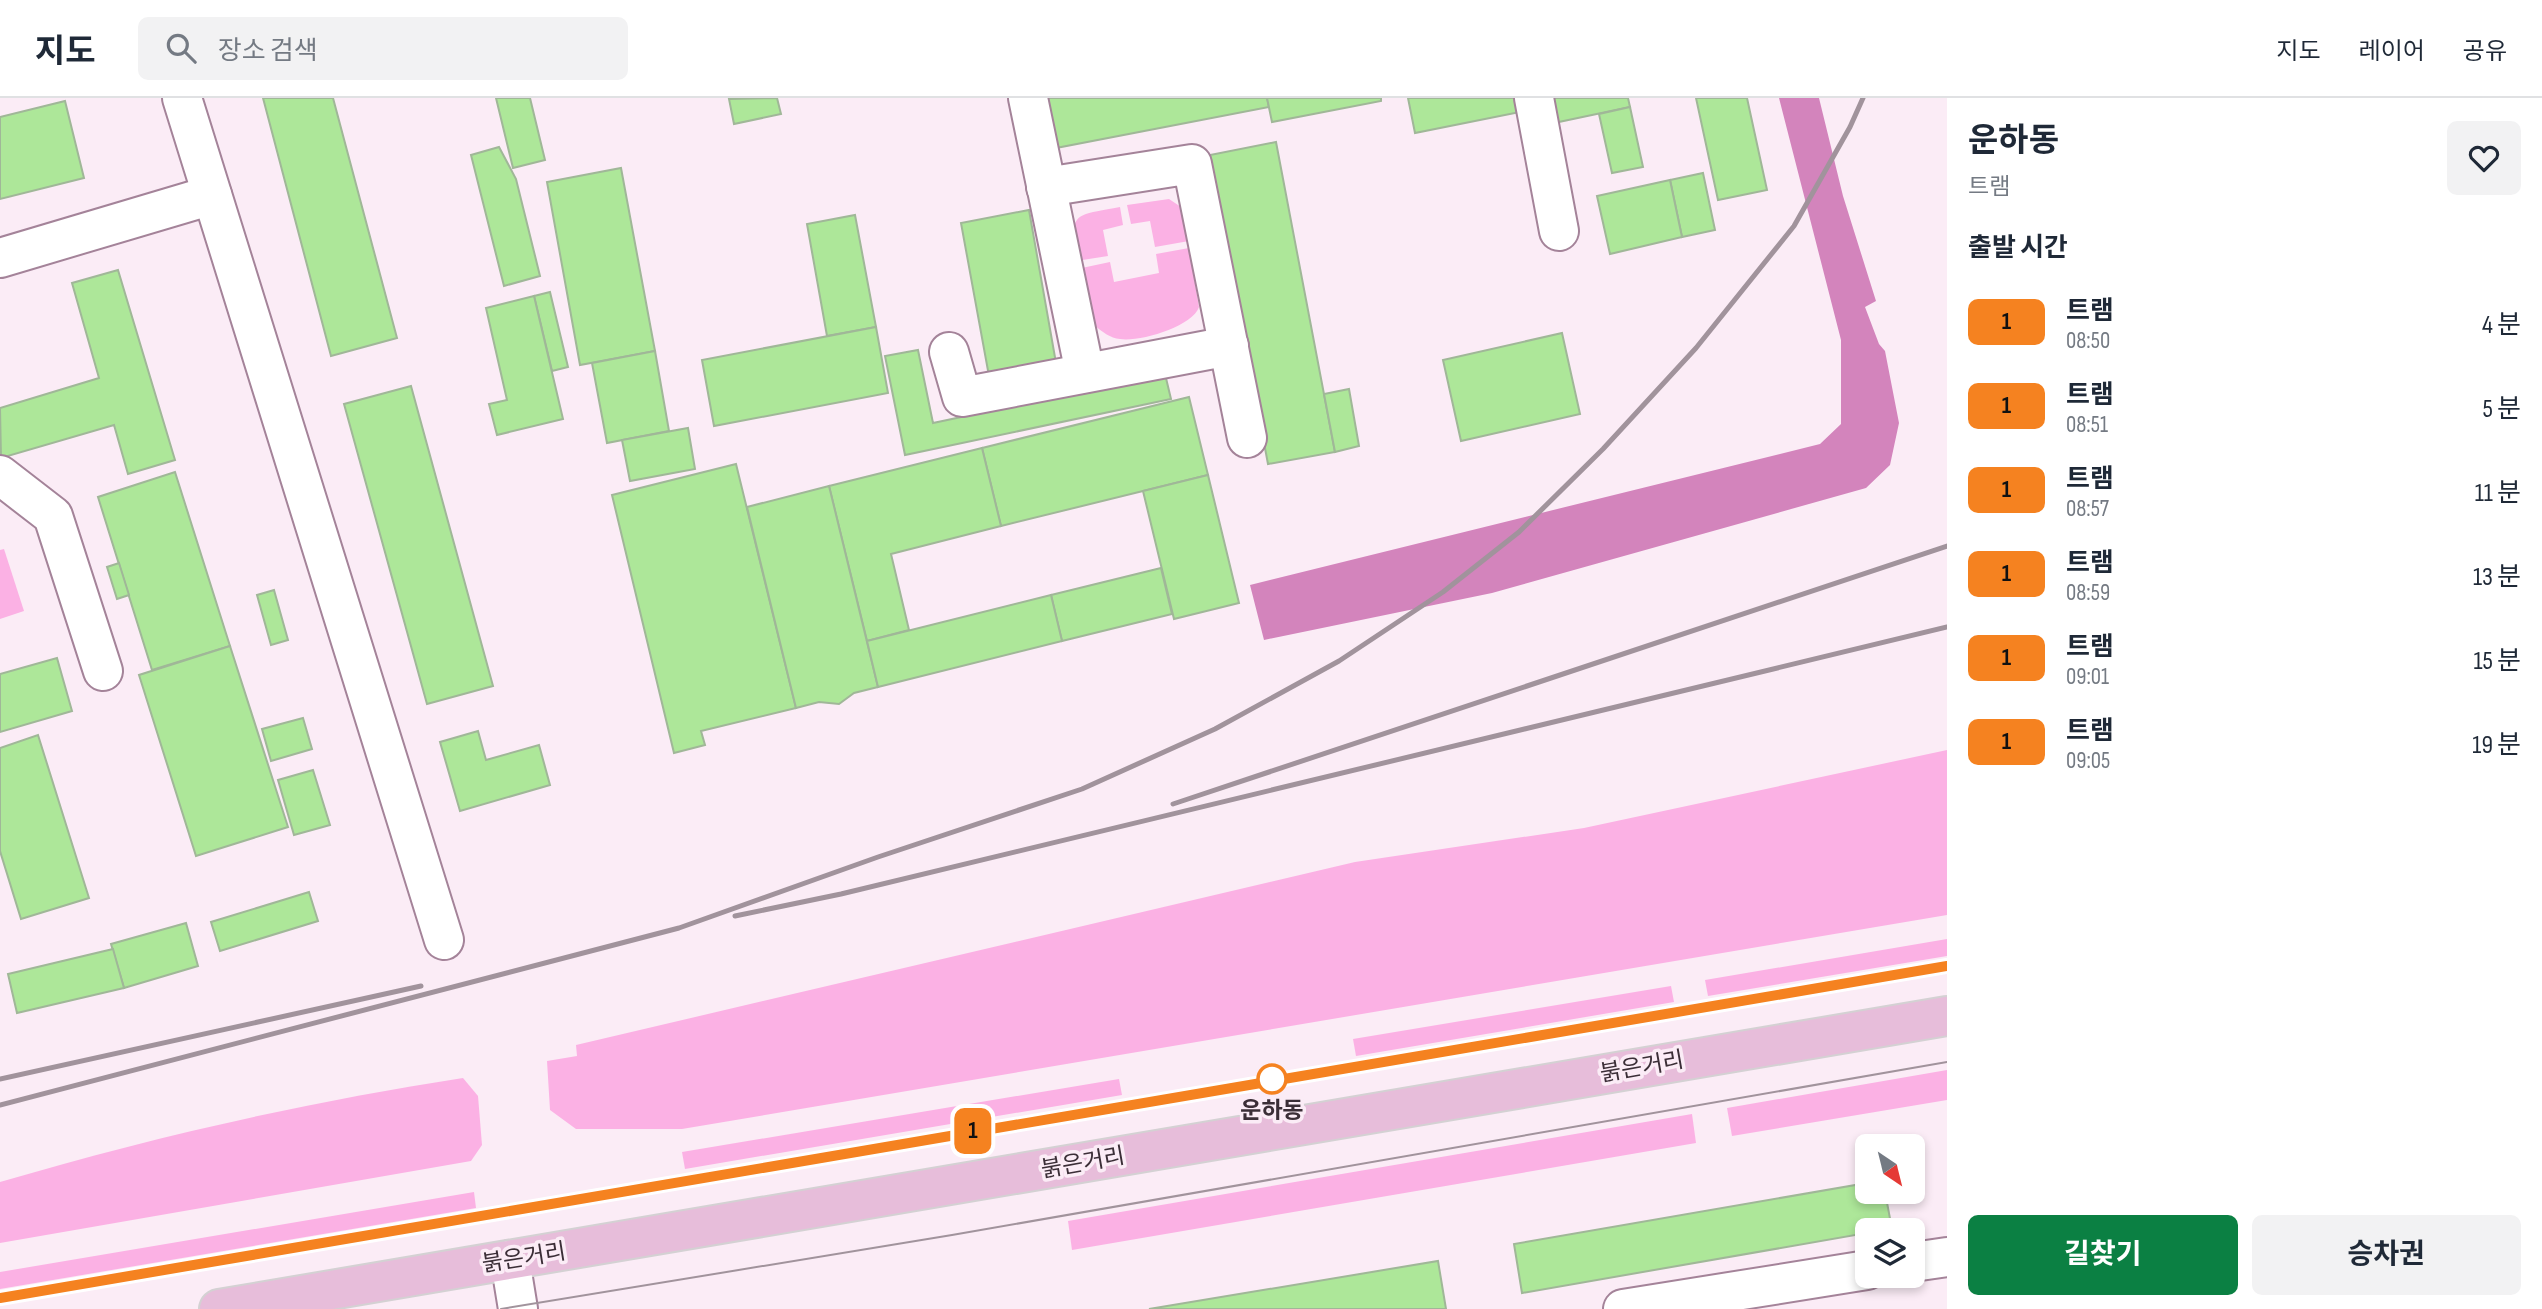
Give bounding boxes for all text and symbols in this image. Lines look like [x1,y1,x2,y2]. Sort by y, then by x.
search box [138,17,628,80]
icon: search [162,29,200,67]
text: 지도 [35,32,96,72]
text: 장소 검색 [218,36,318,67]
text: 지도 [2276,37,2321,66]
text: 레이어 [2359,37,2425,66]
text: 공유 [2463,37,2507,66]
text: 운하동 [1968,121,2059,161]
button: heart [2447,121,2521,195]
text: 트램 [1968,173,2010,201]
text: 출발 시간 [1968,233,2068,264]
text: 트램 [2066,296,2114,327]
text: 1 [2002,307,2011,336]
text: 4 분 [2482,310,2521,341]
text: 08:50 [2066,327,2110,355]
text: 트램 [2066,380,2114,411]
text: 1 [2002,391,2011,420]
text: 5 분 [2483,394,2521,425]
text: 08:51 [2066,411,2108,439]
text: 트램 [2066,464,2114,495]
text: 1 [2002,475,2011,504]
text: 11 분 [2475,478,2521,509]
text: 08:57 [2066,495,2109,523]
text: 트램 [2066,548,2114,579]
text: 1 [2002,559,2011,588]
text: 13 분 [2473,562,2521,593]
text: 08:59 [2066,579,2110,607]
text: 트램 [2066,632,2114,663]
text: 1 [2002,643,2011,672]
text: 15 분 [2473,646,2521,677]
text: 09:01 [2066,663,2109,691]
text: 트램 [2066,716,2114,747]
text: 1 [2002,727,2011,756]
text: 19 분 [2472,730,2521,761]
text: 09:05 [2066,747,2110,775]
street label: 붉은거리 [1598,1046,1686,1088]
marker: 운하동 [1257,1064,1287,1094]
place label: 운하동 [1240,1097,1304,1125]
line badge: 1 [950,1108,996,1154]
text: 1 [968,1116,978,1145]
north arrow [1855,1134,1925,1204]
map controls [1855,1134,1925,1288]
street label: 붉은거리 [1039,1142,1127,1184]
button: 길찾기 [1968,1215,2238,1295]
button: 승차권 [2252,1215,2521,1295]
button: layers [1855,1218,1925,1288]
street label: 붉은거리 [480,1238,568,1278]

